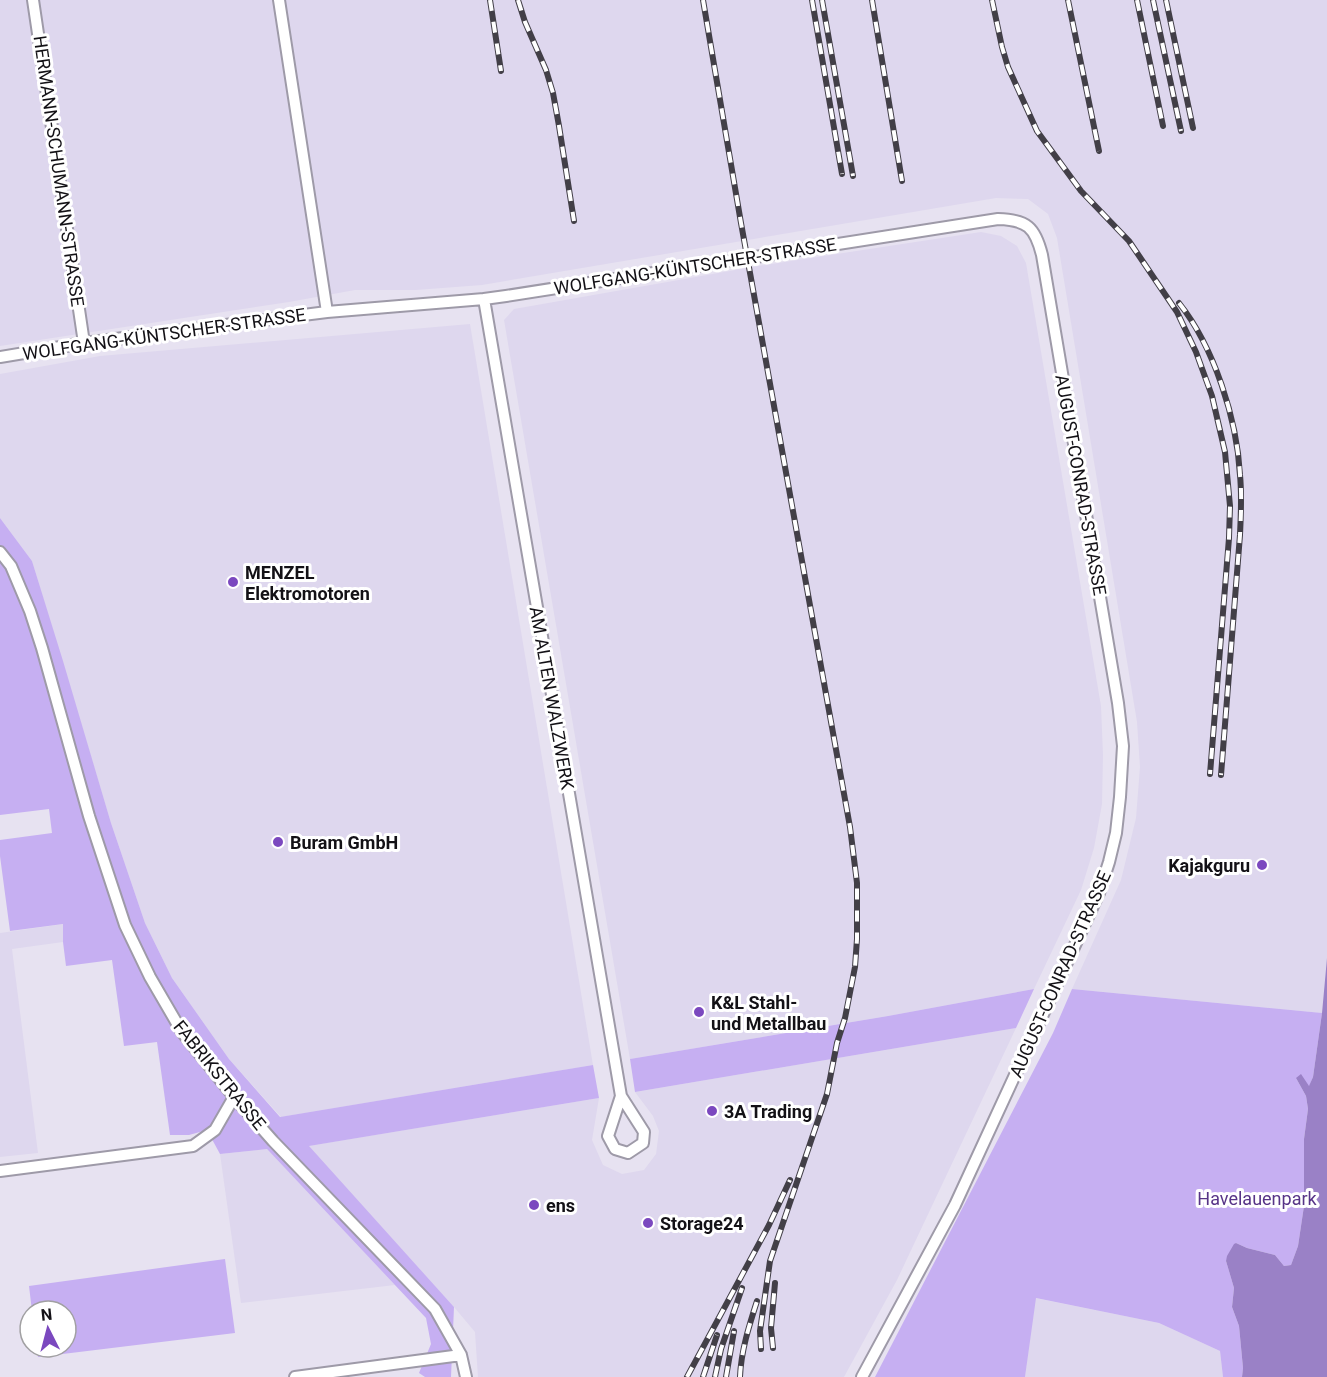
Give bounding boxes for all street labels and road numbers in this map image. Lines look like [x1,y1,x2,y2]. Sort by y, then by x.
street label: HERMANN-SCHUMANN-STRASSE [30,34,88,308]
street label: WOLFGANG-KÜNTSCHER-STRASSE [552,233,838,299]
street label: WOLFGANG-KÜNTSCHER-STRASSE [21,304,307,364]
street label: AUGUST-CONRAD-STRASSE [1051,373,1111,597]
street label: AM ALTEN WALZWERK [526,605,579,792]
street label: AUGUST-CONRAD-STRASSE [1005,867,1115,1081]
street label: FABRIKSTRASSE [169,1016,271,1134]

